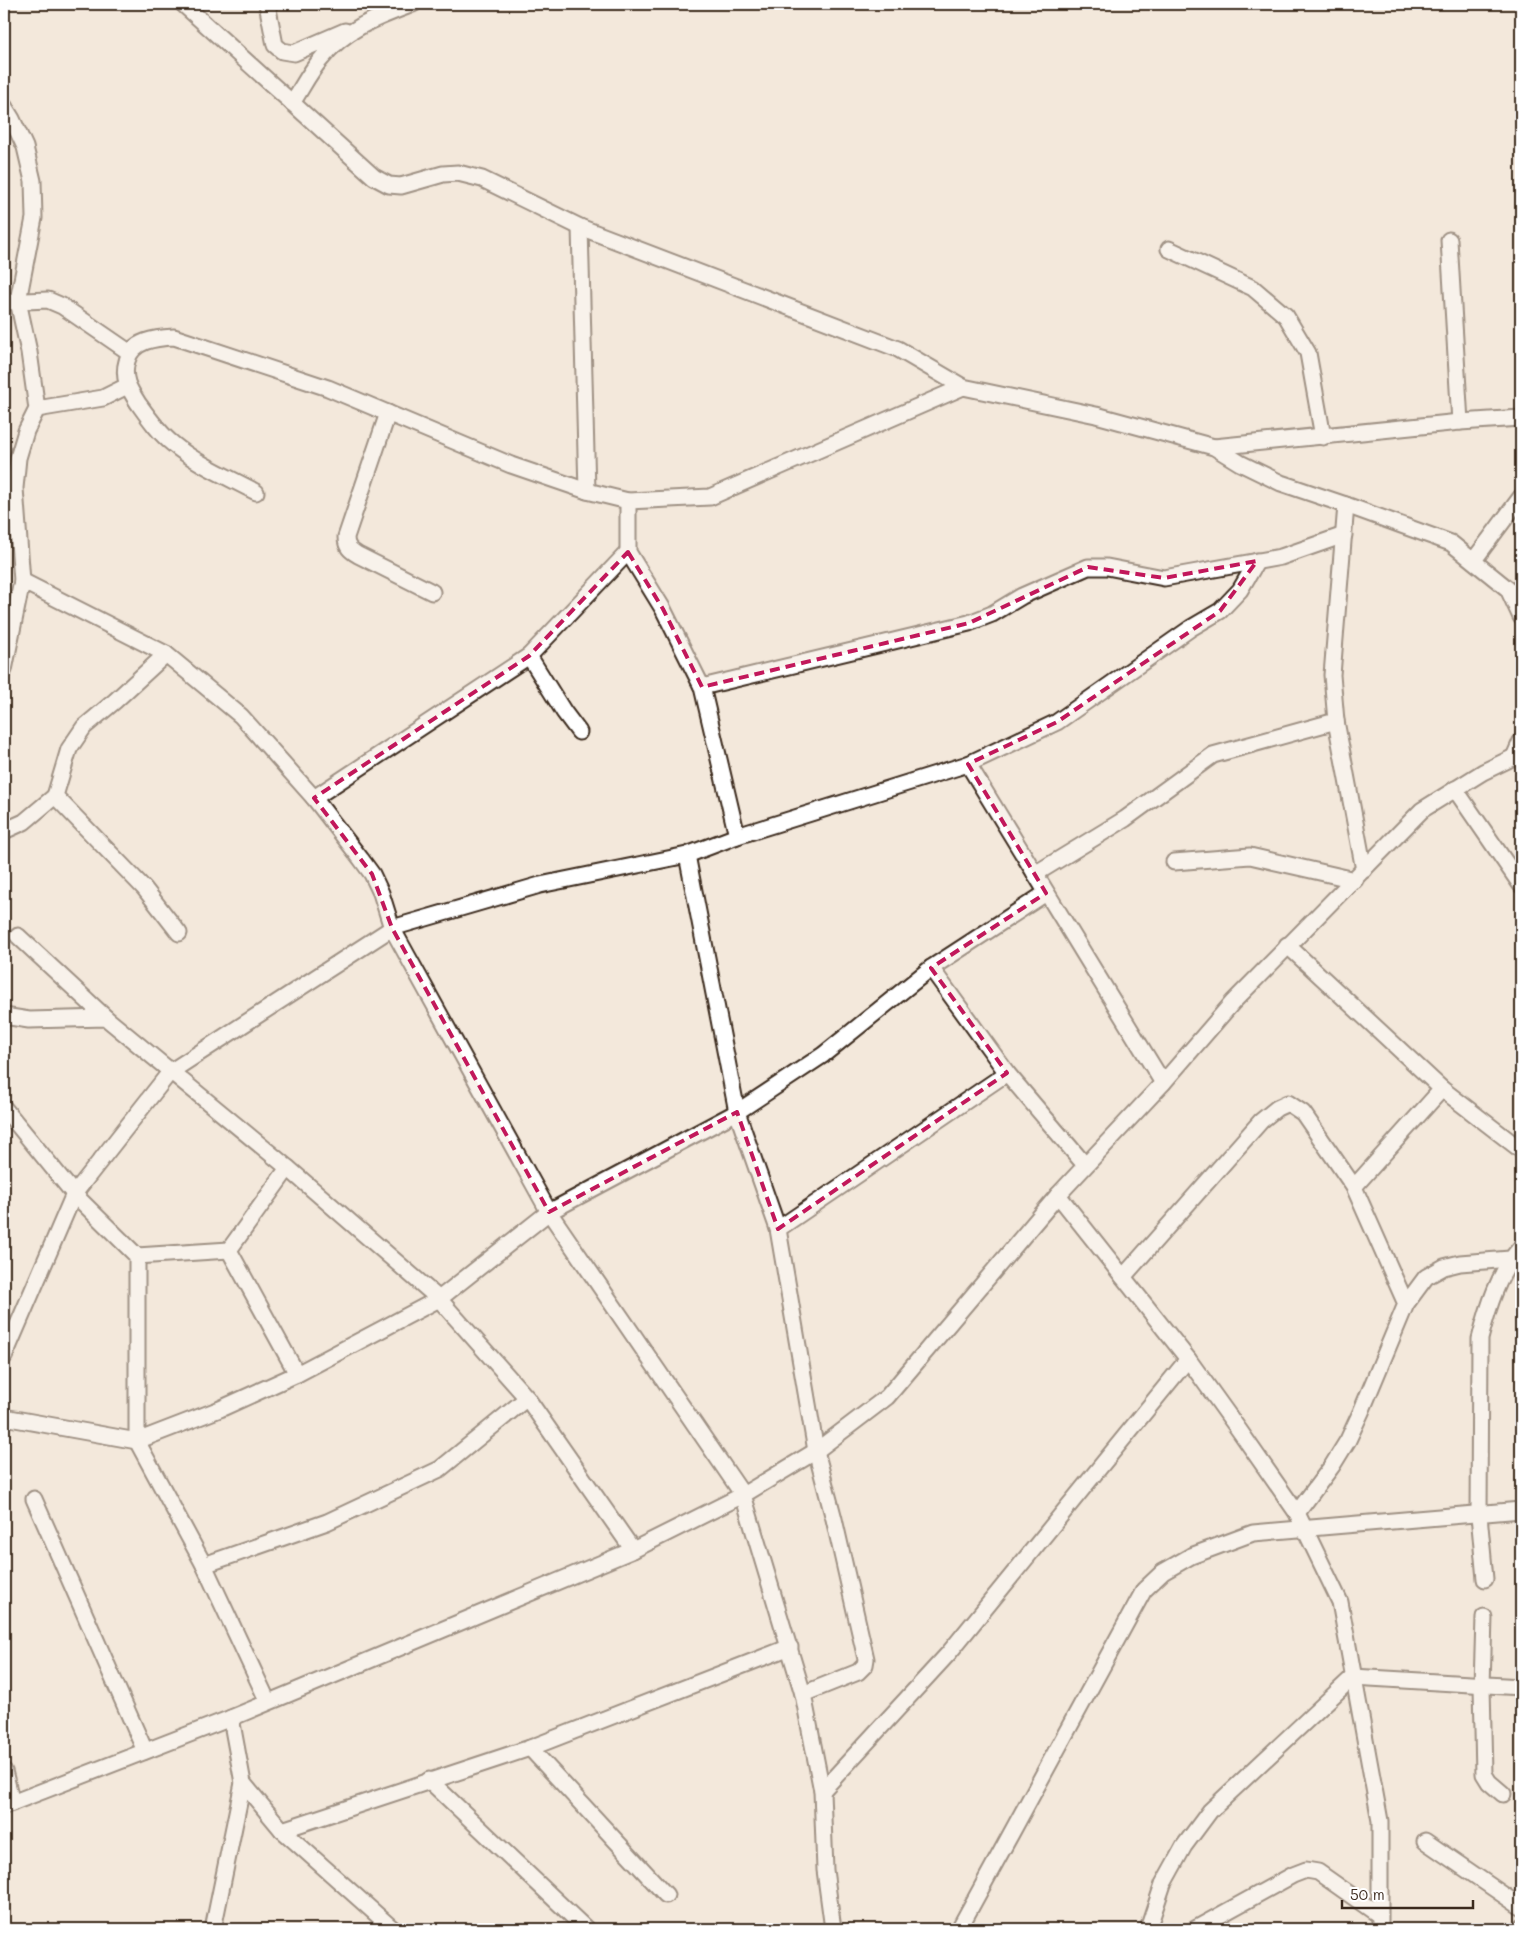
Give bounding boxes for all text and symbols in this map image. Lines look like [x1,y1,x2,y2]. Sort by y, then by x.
scale bar [1342,1878,1474,1910]
text: 50 m [1350,1884,1385,1904]

